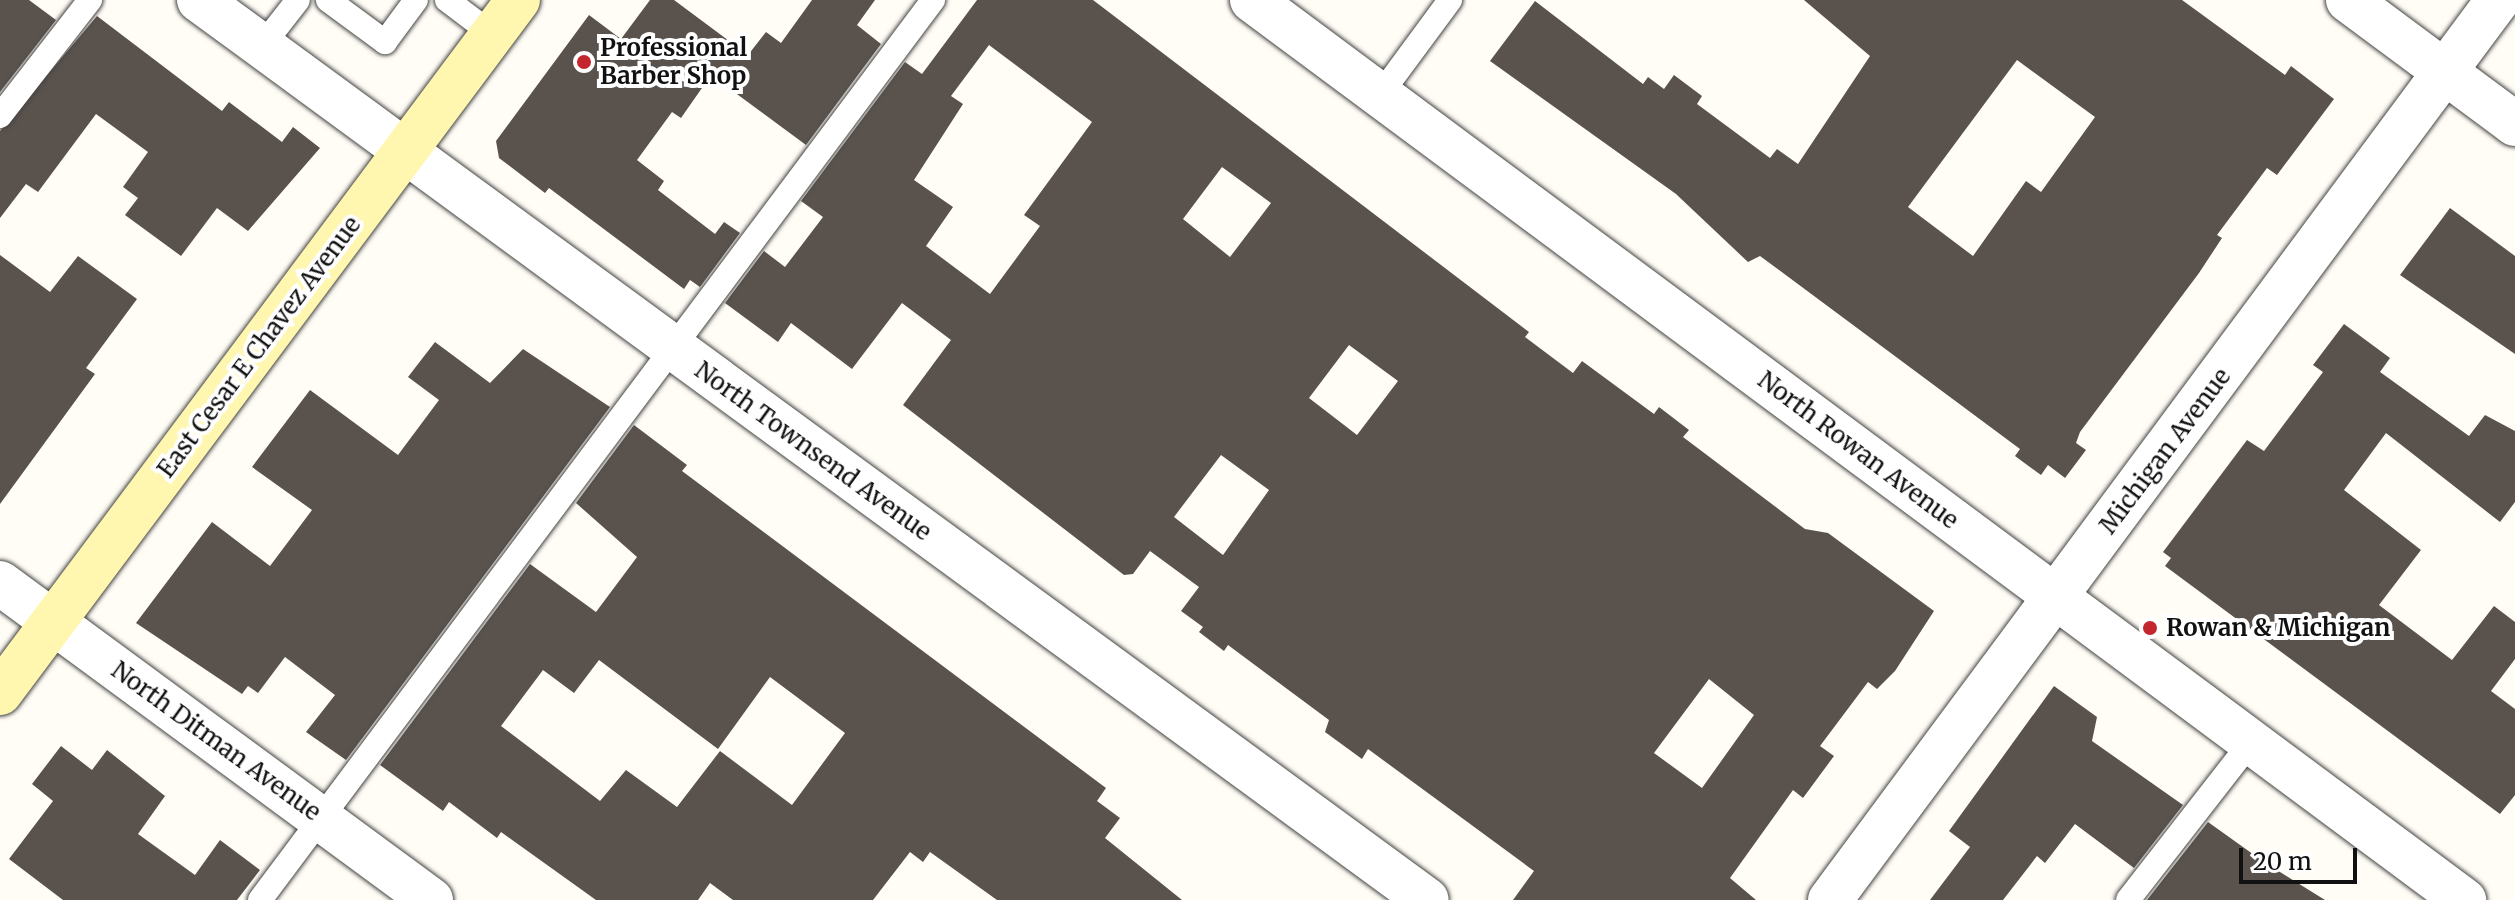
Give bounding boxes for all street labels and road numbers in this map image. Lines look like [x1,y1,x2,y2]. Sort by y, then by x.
street label: East Cesar E Chavez Avenue [151,211,367,483]
street label: North Townsend Avenue [689,356,937,546]
street label: Michigan Avenue [2093,363,2237,539]
street label: North Rowan Avenue [1752,365,1964,535]
street label: North Ditman Avenue [106,655,326,827]

